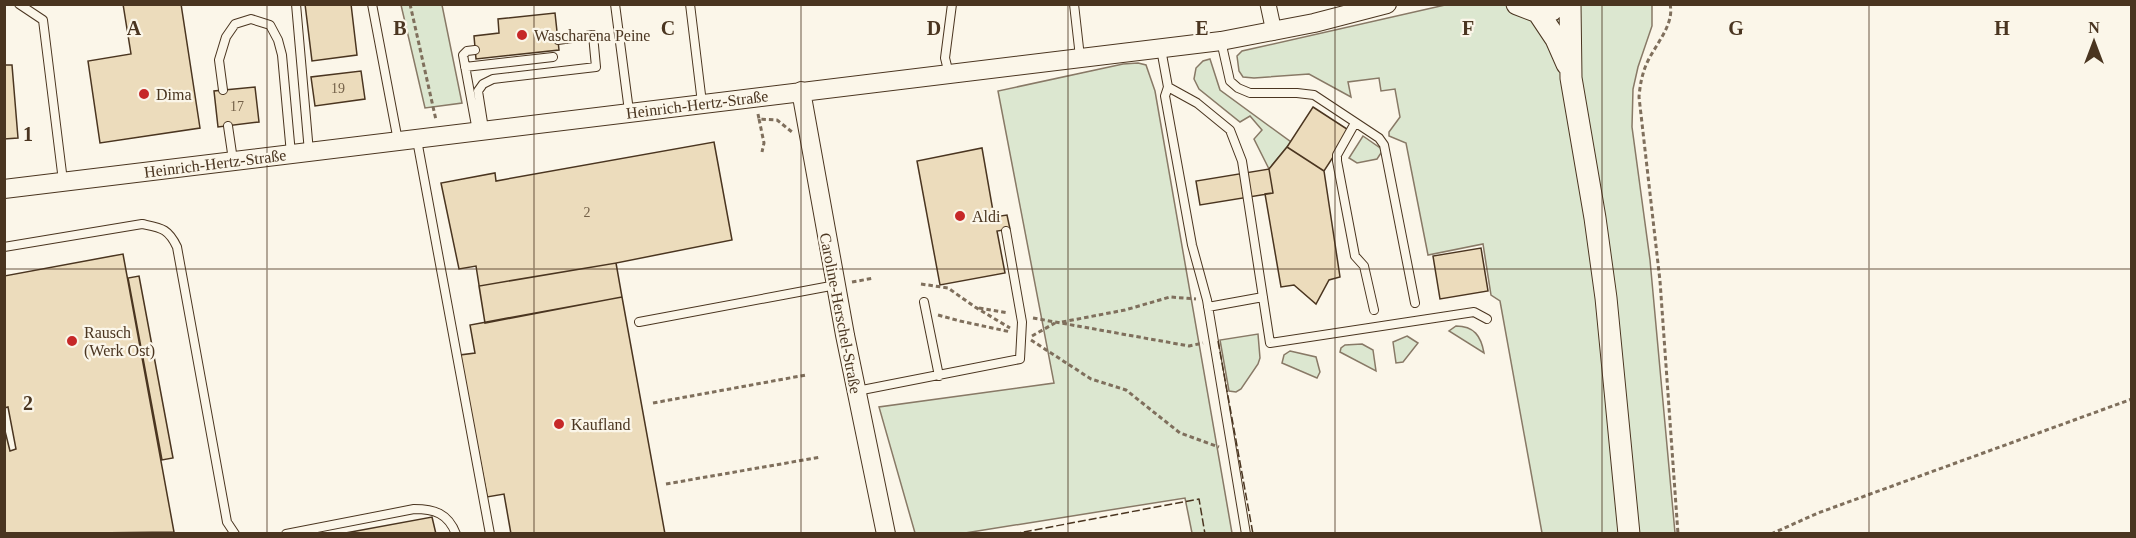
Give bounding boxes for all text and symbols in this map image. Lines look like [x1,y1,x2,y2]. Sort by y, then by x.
north arrow [2064,12,2124,72]
text: A [127,17,142,39]
text: B [393,17,407,39]
text: C [661,17,675,39]
text: D [927,17,941,39]
text: E [1195,17,1209,39]
text: F [1462,17,1474,39]
text: G [1728,17,1744,39]
text: H [1994,17,2010,39]
text: N [2088,19,2100,36]
place label: Wascharena Peine [534,27,650,44]
marker: Wascharena Peine [515,28,529,42]
house number: 19 [331,81,345,96]
place label: Dima [156,86,192,103]
marker: Dima [137,87,151,101]
street label: Heinrich-Hertz-Straße [625,87,769,122]
house number: 17 [230,99,244,114]
text: 1 [23,123,33,145]
street label: Heinrich-Hertz-Straße [143,146,287,181]
house number: 2 [584,205,591,220]
place label: Aldi [972,208,1001,225]
marker: Aldi [953,209,967,223]
street label: Caroline-Herschel-Straße [817,231,864,395]
place label: Rausch (Werk Ost) [84,324,155,360]
marker: Rausch (Werk Ost) [65,334,79,348]
text: 2 [23,392,33,414]
place label: Kaufland [571,416,631,433]
marker: Kaufland [552,417,566,431]

